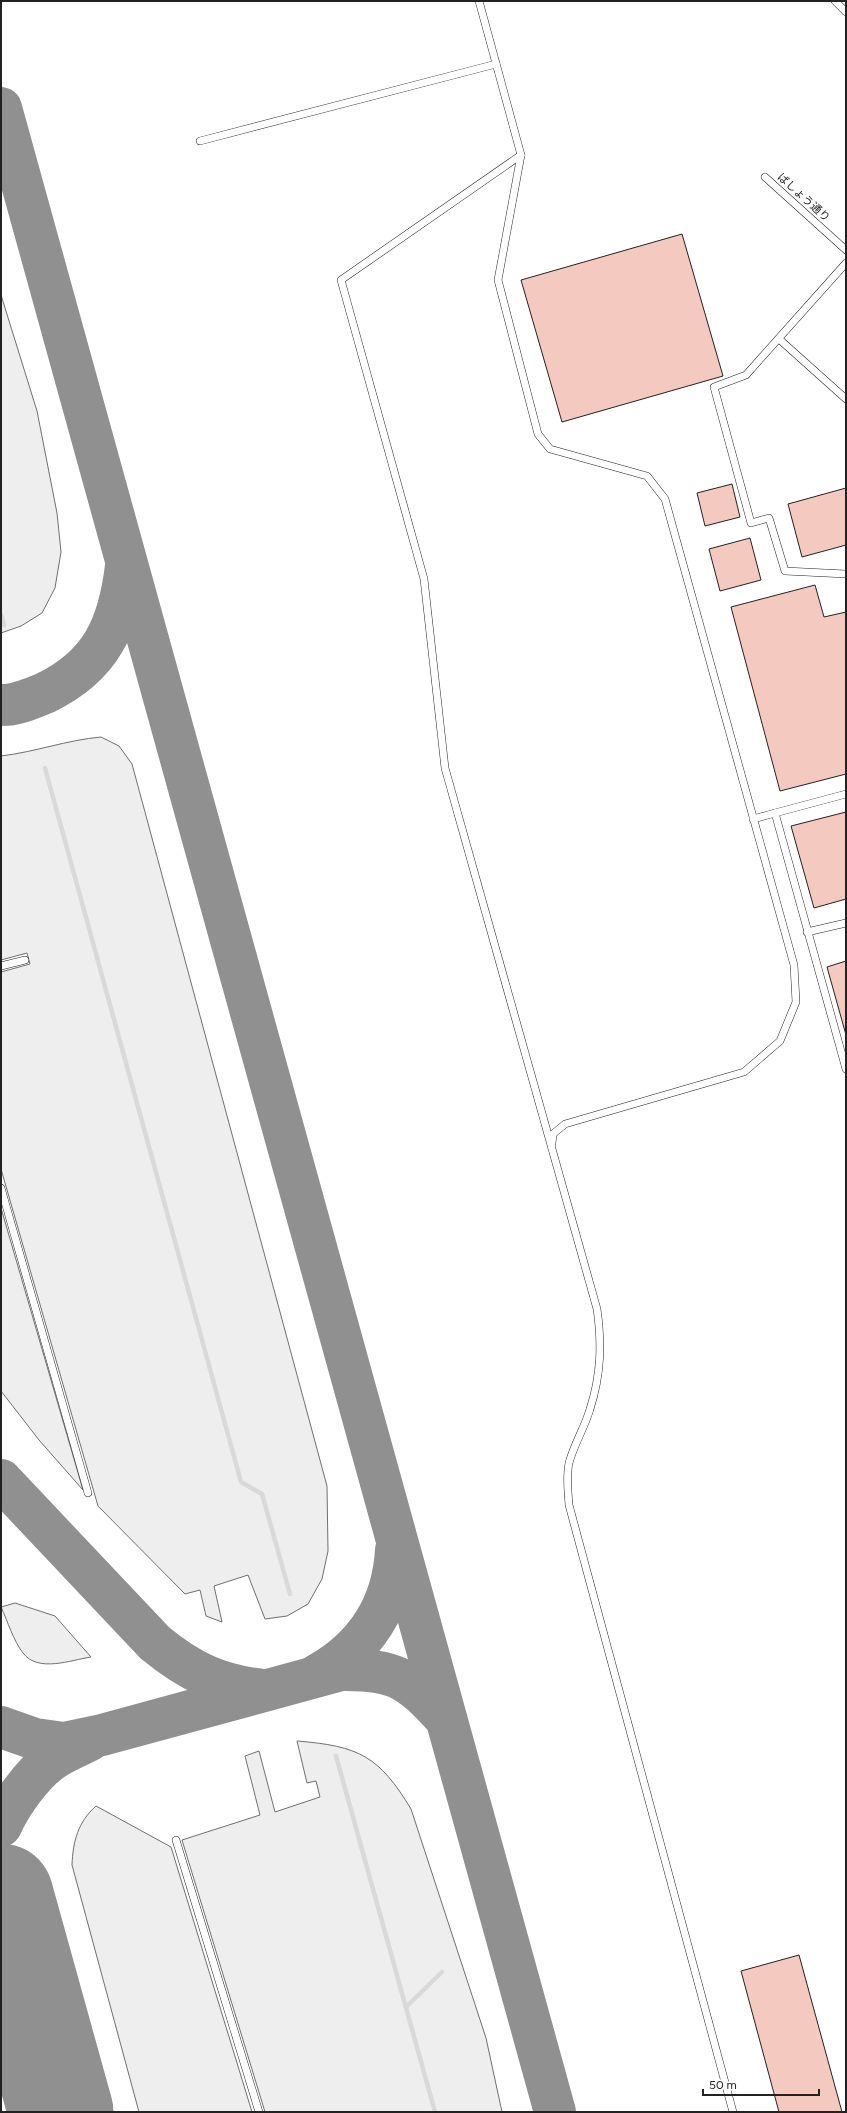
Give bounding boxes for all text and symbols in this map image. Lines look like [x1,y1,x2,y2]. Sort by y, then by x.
street label: ばしょう通り [775,170,833,224]
scale bar [703,2071,819,2097]
text: 50 m [709,2078,737,2092]

